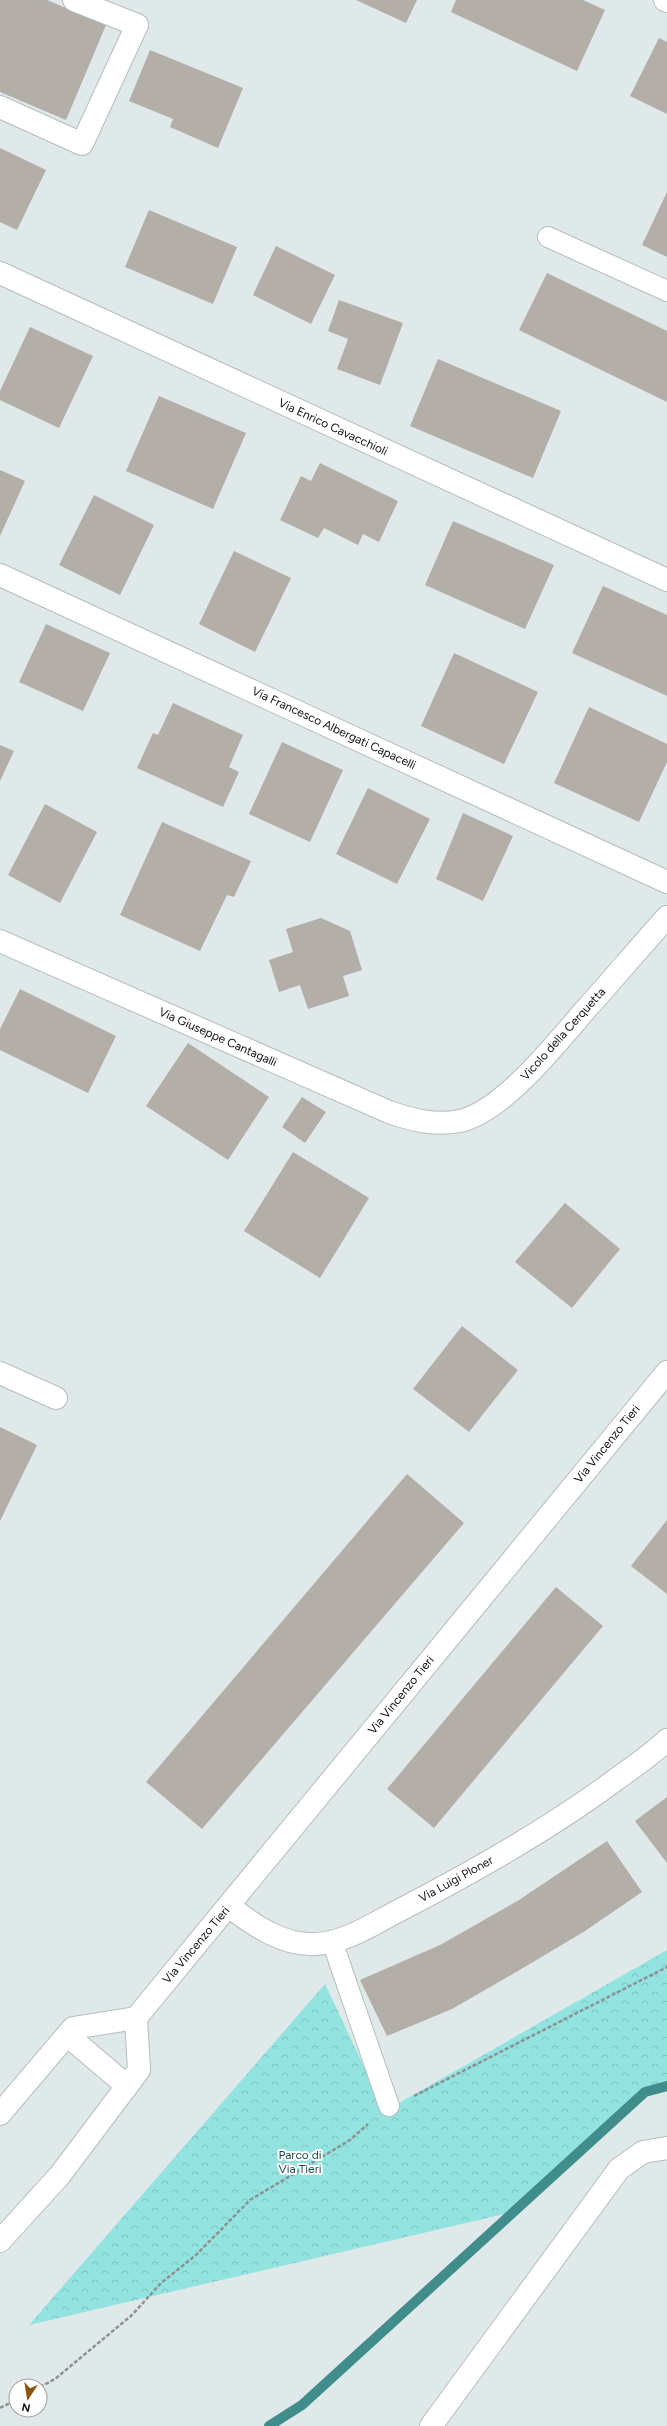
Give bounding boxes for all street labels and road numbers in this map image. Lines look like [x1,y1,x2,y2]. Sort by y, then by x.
street label: Via Enrico Cavacchioli [276,396,390,458]
street label: Via Francesco Albergati Capacelli [250,684,418,772]
street label: Vicolo della Cerquetta [518,985,608,1083]
street label: Via Giuseppe Cantagalli [157,1005,279,1069]
street label: Via Vincenzo Tieri [571,1402,643,1486]
street label: Via Vincenzo Tieri [365,1653,437,1737]
street label: Via Luigi Ploner [417,1853,495,1905]
street label: Via Vincenzo Tieri [160,1904,232,1986]

